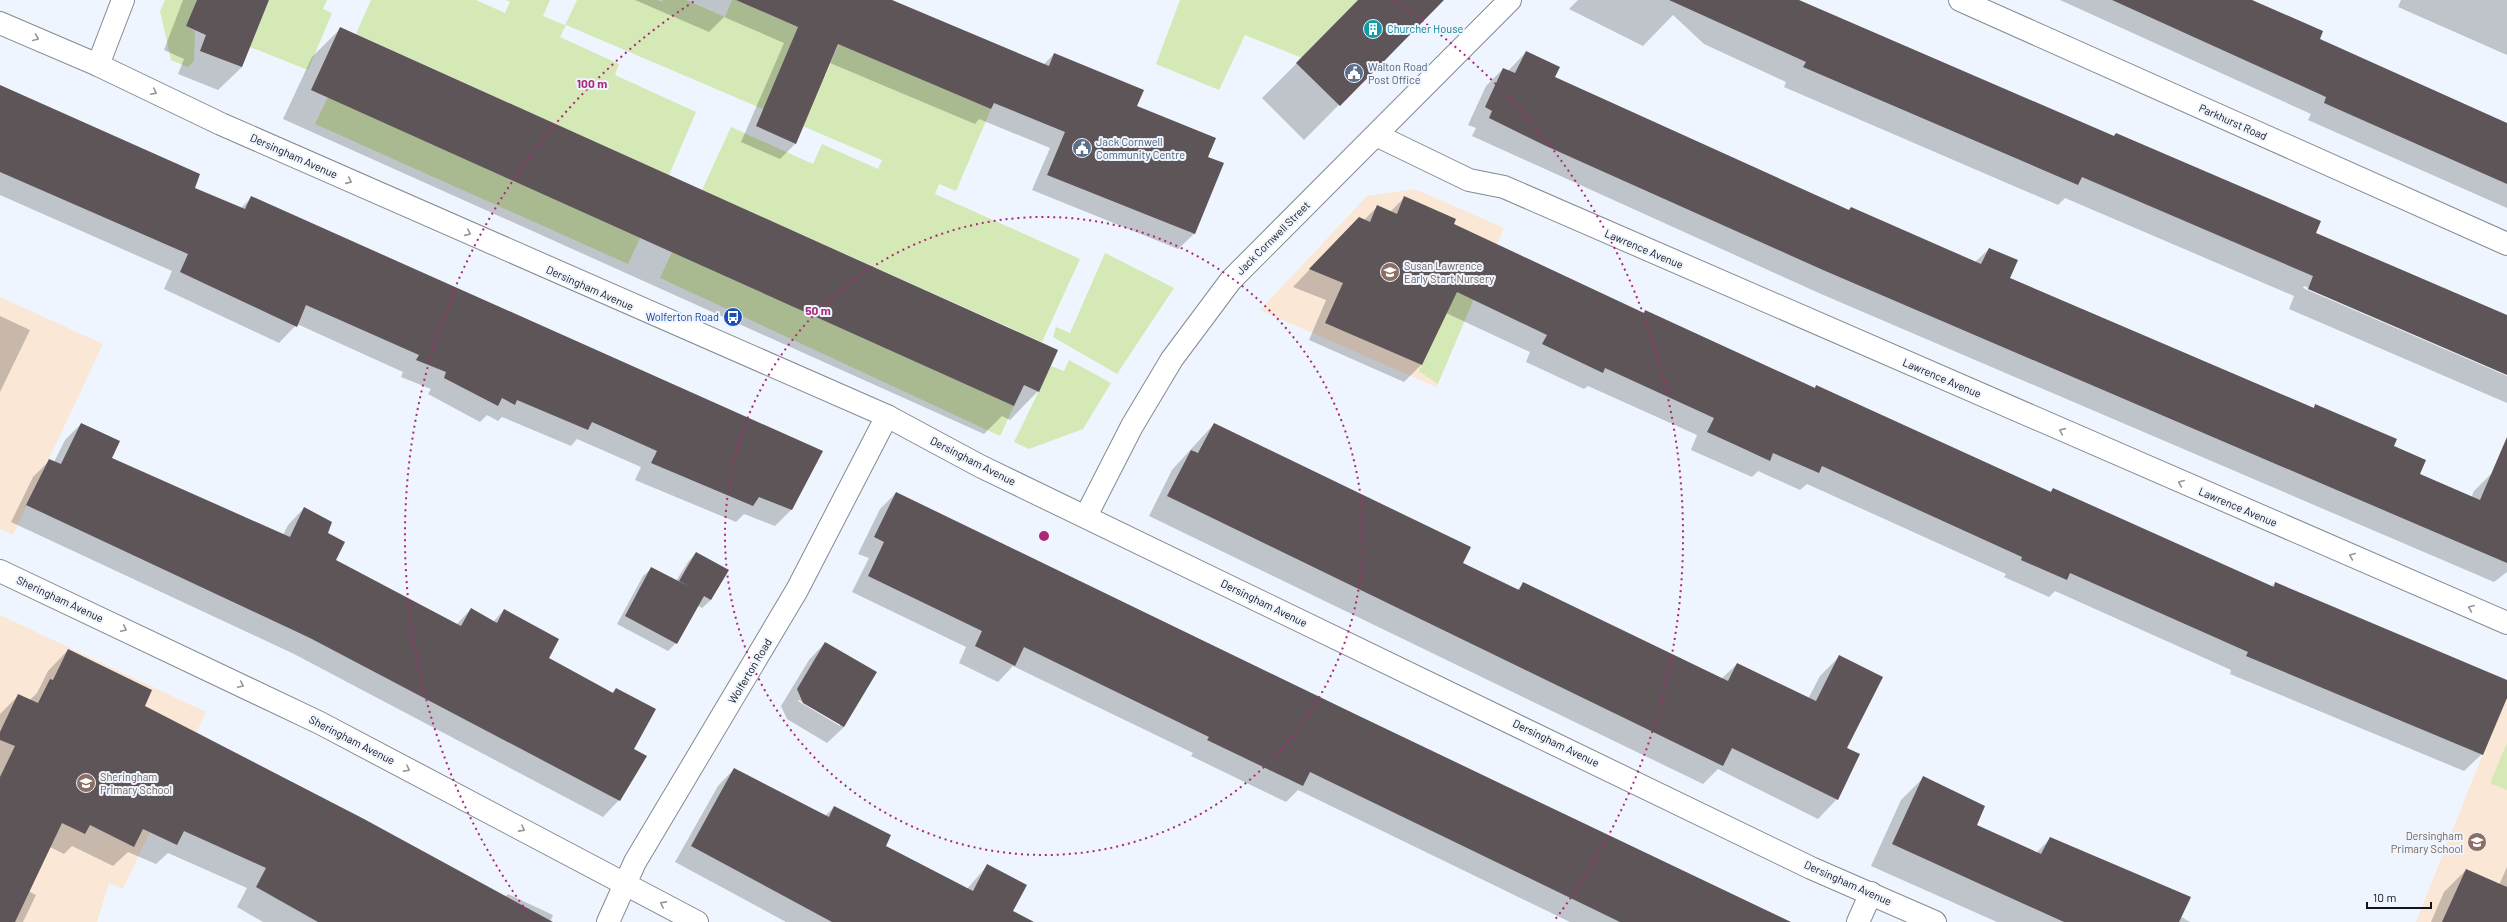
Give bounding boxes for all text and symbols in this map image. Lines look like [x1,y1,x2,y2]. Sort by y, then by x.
building icon: Churcher House [1362,18,1384,40]
place label: Churcher House [1387,22,1463,35]
one-way arrow [31,33,39,41]
place label: Walton Road Post Office [1368,60,1428,86]
public building icon: Walton Road Post Office [1343,62,1365,84]
text: 100 m [577,76,607,90]
one-way arrow [150,87,157,95]
street label: Parkhurst Road [2197,101,2269,142]
street label: Dersingham Avenue [248,130,340,181]
place label: Jack Cornwell Community Centre [1096,135,1185,161]
public building icon: Jack Cornwell Community Centre [1071,137,1093,159]
one-way arrow [345,176,352,184]
street label: Jack Cornwell Street [1233,198,1312,277]
street label: Lawrence Avenue [1603,226,1686,271]
one-way arrow [463,228,471,236]
place label: Susan Lawrence Early Start Nursery [1404,259,1494,285]
school or university icon: Susan Lawrence Early Start Nursery [1379,261,1401,283]
street label: Dersingham Avenue [544,262,636,313]
text: 50 m [805,303,831,317]
bus stop icon: Wolferton Road [722,306,744,328]
place label: Wolferton Road [646,310,719,323]
street label: Lawrence Avenue [1901,355,1984,400]
one-way arrow [2058,428,2066,436]
street label: Dersingham Avenue [928,433,1018,488]
one-way arrow [2177,479,2184,487]
street label: Lawrence Avenue [2197,484,2280,529]
centre of rings [1037,529,1051,543]
one-way arrow [2348,553,2356,561]
street label: Sheringham Avenue [15,573,106,624]
street label: Dersingham Avenue [1219,576,1310,629]
one-way arrow [2468,604,2475,612]
one-way arrow [119,624,127,632]
street label: Wolferton Road [725,636,774,706]
one-way arrow [237,680,244,688]
street label: Sheringham Avenue [307,712,397,767]
street label: Dersingham Avenue [1511,716,1602,769]
one-way arrow [403,764,411,771]
place label: Sheringham Primary School [100,770,172,796]
school or university icon: Sheringham Primary School [75,772,97,794]
one-way arrow [518,825,526,832]
place label: Dersingham Primary School [2391,829,2463,855]
school or university icon: Dersingham Primary School [2466,831,2488,853]
street label: Dersingham Avenue [1802,857,1894,908]
scale bar [2367,884,2431,910]
text: 10 m [2373,890,2396,904]
one-way arrow [660,901,667,908]

